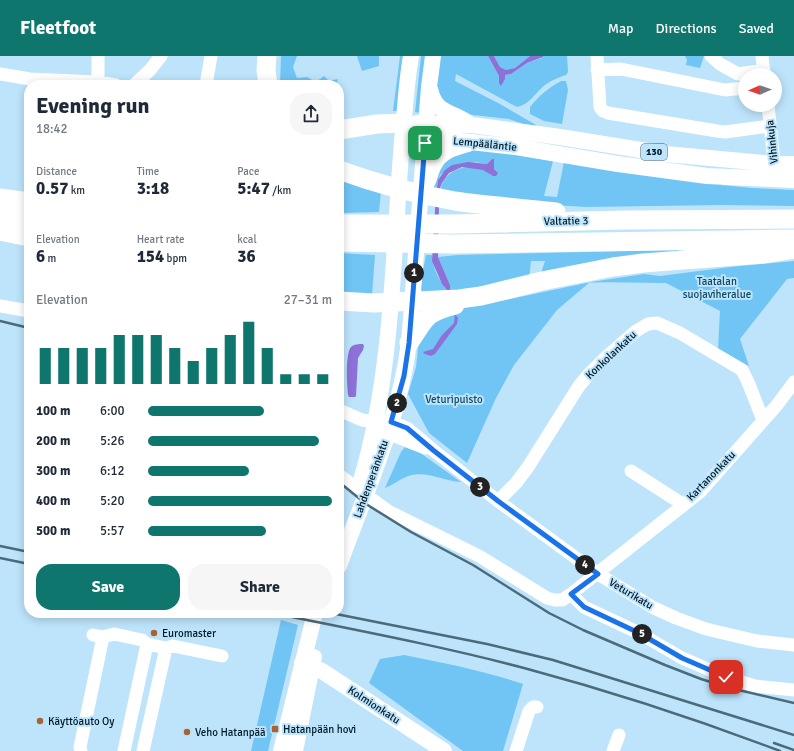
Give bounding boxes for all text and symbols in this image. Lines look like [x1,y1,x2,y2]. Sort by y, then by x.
text: Fleetfoot [20,16,96,40]
text: Map [608,20,634,37]
text: Directions [656,20,717,37]
text: Saved [739,20,774,37]
north arrow [738,68,782,112]
map controls [738,68,782,112]
text: Evening run [36,92,150,119]
button: share [290,93,332,135]
street label: Vihinkuja [763,119,781,165]
text: 18:42 [36,121,68,137]
pin [408,126,442,160]
icon: arrive [414,132,436,154]
street label: Lempääläntie [453,134,517,154]
road number: 130 [641,144,667,160]
text: Distance [36,165,77,178]
text: Time [137,165,159,178]
text: Pace [237,165,260,178]
text: 0.57 [36,178,68,199]
text: 3:18 [137,178,169,199]
text: 5:47 [237,178,270,199]
text: km [68,184,85,197]
text: /km [270,184,291,197]
street label: Valtatie 3 [544,214,588,228]
text: Elevation [36,233,80,246]
text: Heart rate [137,233,184,246]
text: kcal [237,233,257,246]
text: 6 [36,246,45,267]
text: 154 [137,246,164,267]
text: 36 [237,246,256,267]
text: m [45,252,56,265]
text: bpm [164,252,187,265]
pin: 1 [404,263,424,283]
text: 1 [411,266,417,279]
park label: Taatalan suojaviheralue [683,275,751,301]
text: Elevation [36,292,88,308]
text: 27–31 m [284,292,332,308]
street label: Konkolankatu [583,328,639,382]
pin: 2 [387,393,407,413]
park label: Veturipuisto [425,393,483,406]
text: 2 [394,396,400,409]
text: 100 m [36,403,70,419]
text: 6:00 [100,403,125,419]
text: 200 m [36,433,70,449]
text: 5:26 [100,433,125,449]
street label: Lahdenperänkatu [351,438,391,520]
street label: Kartanonkatu [684,448,738,504]
text: 300 m [36,463,70,479]
text: 6:12 [100,463,125,479]
pin: 3 [470,477,490,497]
text: 3 [477,480,483,493]
text: 400 m [36,493,70,509]
text: 5:20 [100,493,125,509]
text: 500 m [36,523,70,539]
text: 5:57 [100,523,125,539]
pin: 4 [575,555,595,575]
text: 4 [582,558,588,571]
button: Save [36,564,180,610]
button: Share [188,564,332,610]
street label: Veturikatu [607,576,655,612]
pin: 5 [632,624,652,644]
place label: Euromaster [162,627,216,640]
text: 5 [639,627,645,640]
marker: Euromaster [149,628,159,638]
pin [709,660,743,694]
icon: check [715,666,737,688]
street label: Kolmionkatu [345,683,403,727]
place label: Käyttöauto Oy [48,715,115,728]
marker: Käyttöauto Oy [35,716,45,726]
place label: Hatanpään hovi [283,723,356,736]
marker: Hatanpään hovi [270,724,280,734]
place label: Veho Hatanpää [195,726,266,739]
marker: Veho Hatanpää [182,727,192,737]

